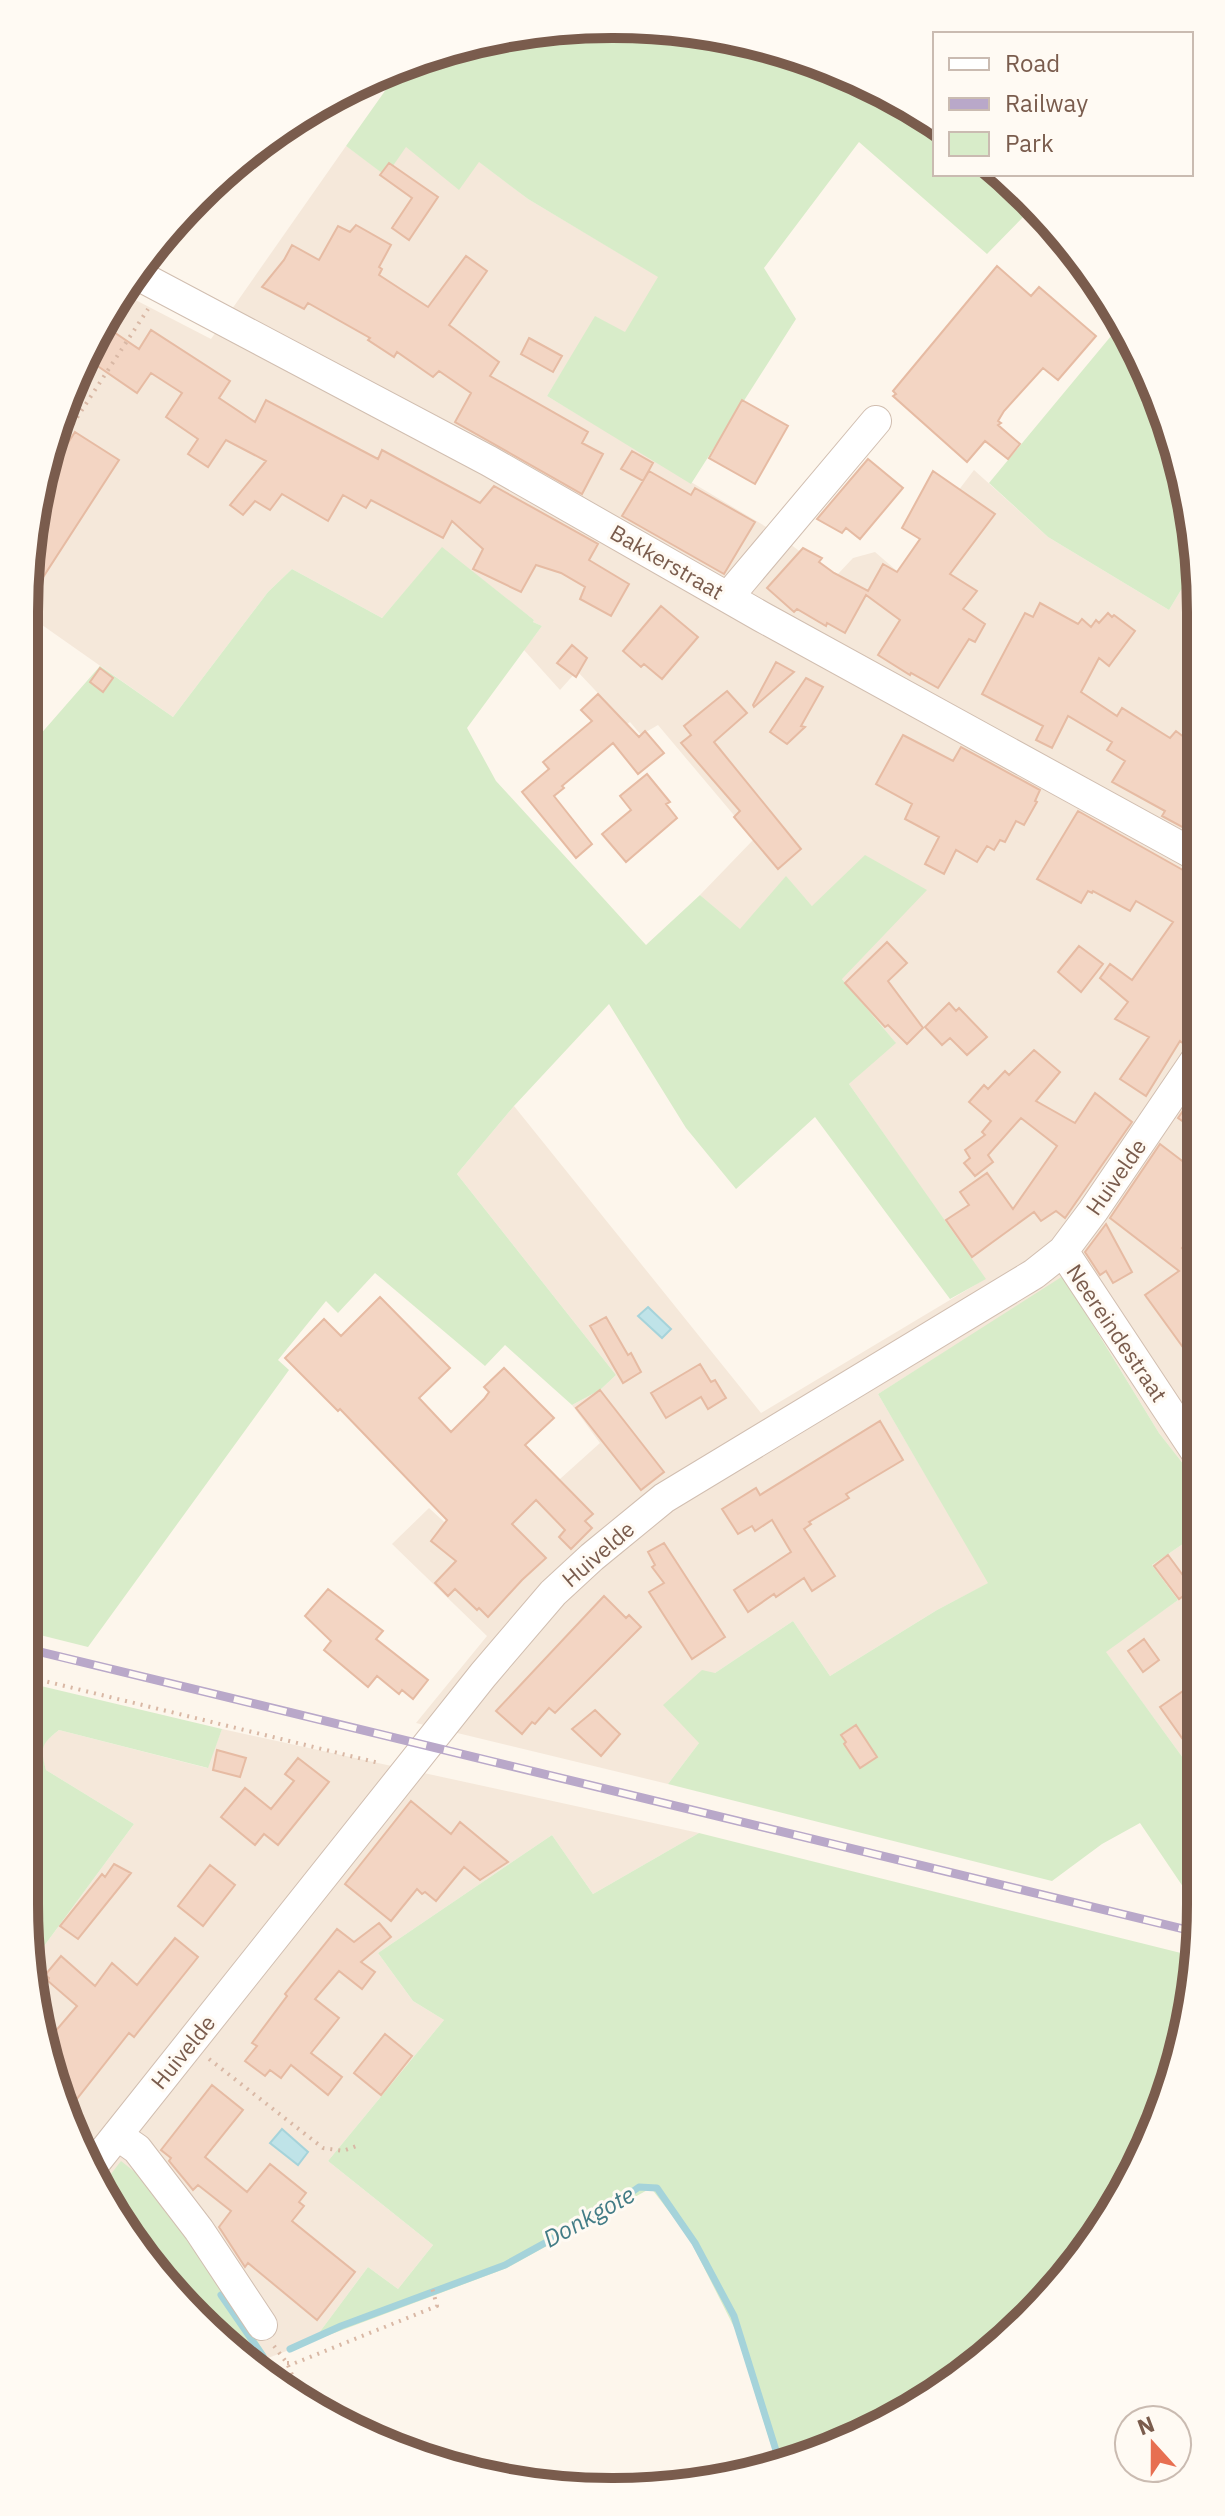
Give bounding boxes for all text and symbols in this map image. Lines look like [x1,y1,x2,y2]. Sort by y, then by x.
legend [933,32,1193,176]
text: Road [1005,47,1060,79]
text: Railway [1005,87,1088,119]
text: Park [1005,127,1054,159]
street label: Bakkerstraat [605,517,729,606]
street label: Huivelde [1079,1133,1152,1221]
street label: Neereindestraat [1061,1258,1174,1407]
street label: Huivelde [555,1514,640,1593]
street label: Huivelde [144,2009,221,2095]
water label: Donkgote [537,2178,640,2254]
north arrow [1113,2404,1193,2484]
text: N [1133,2408,1158,2441]

